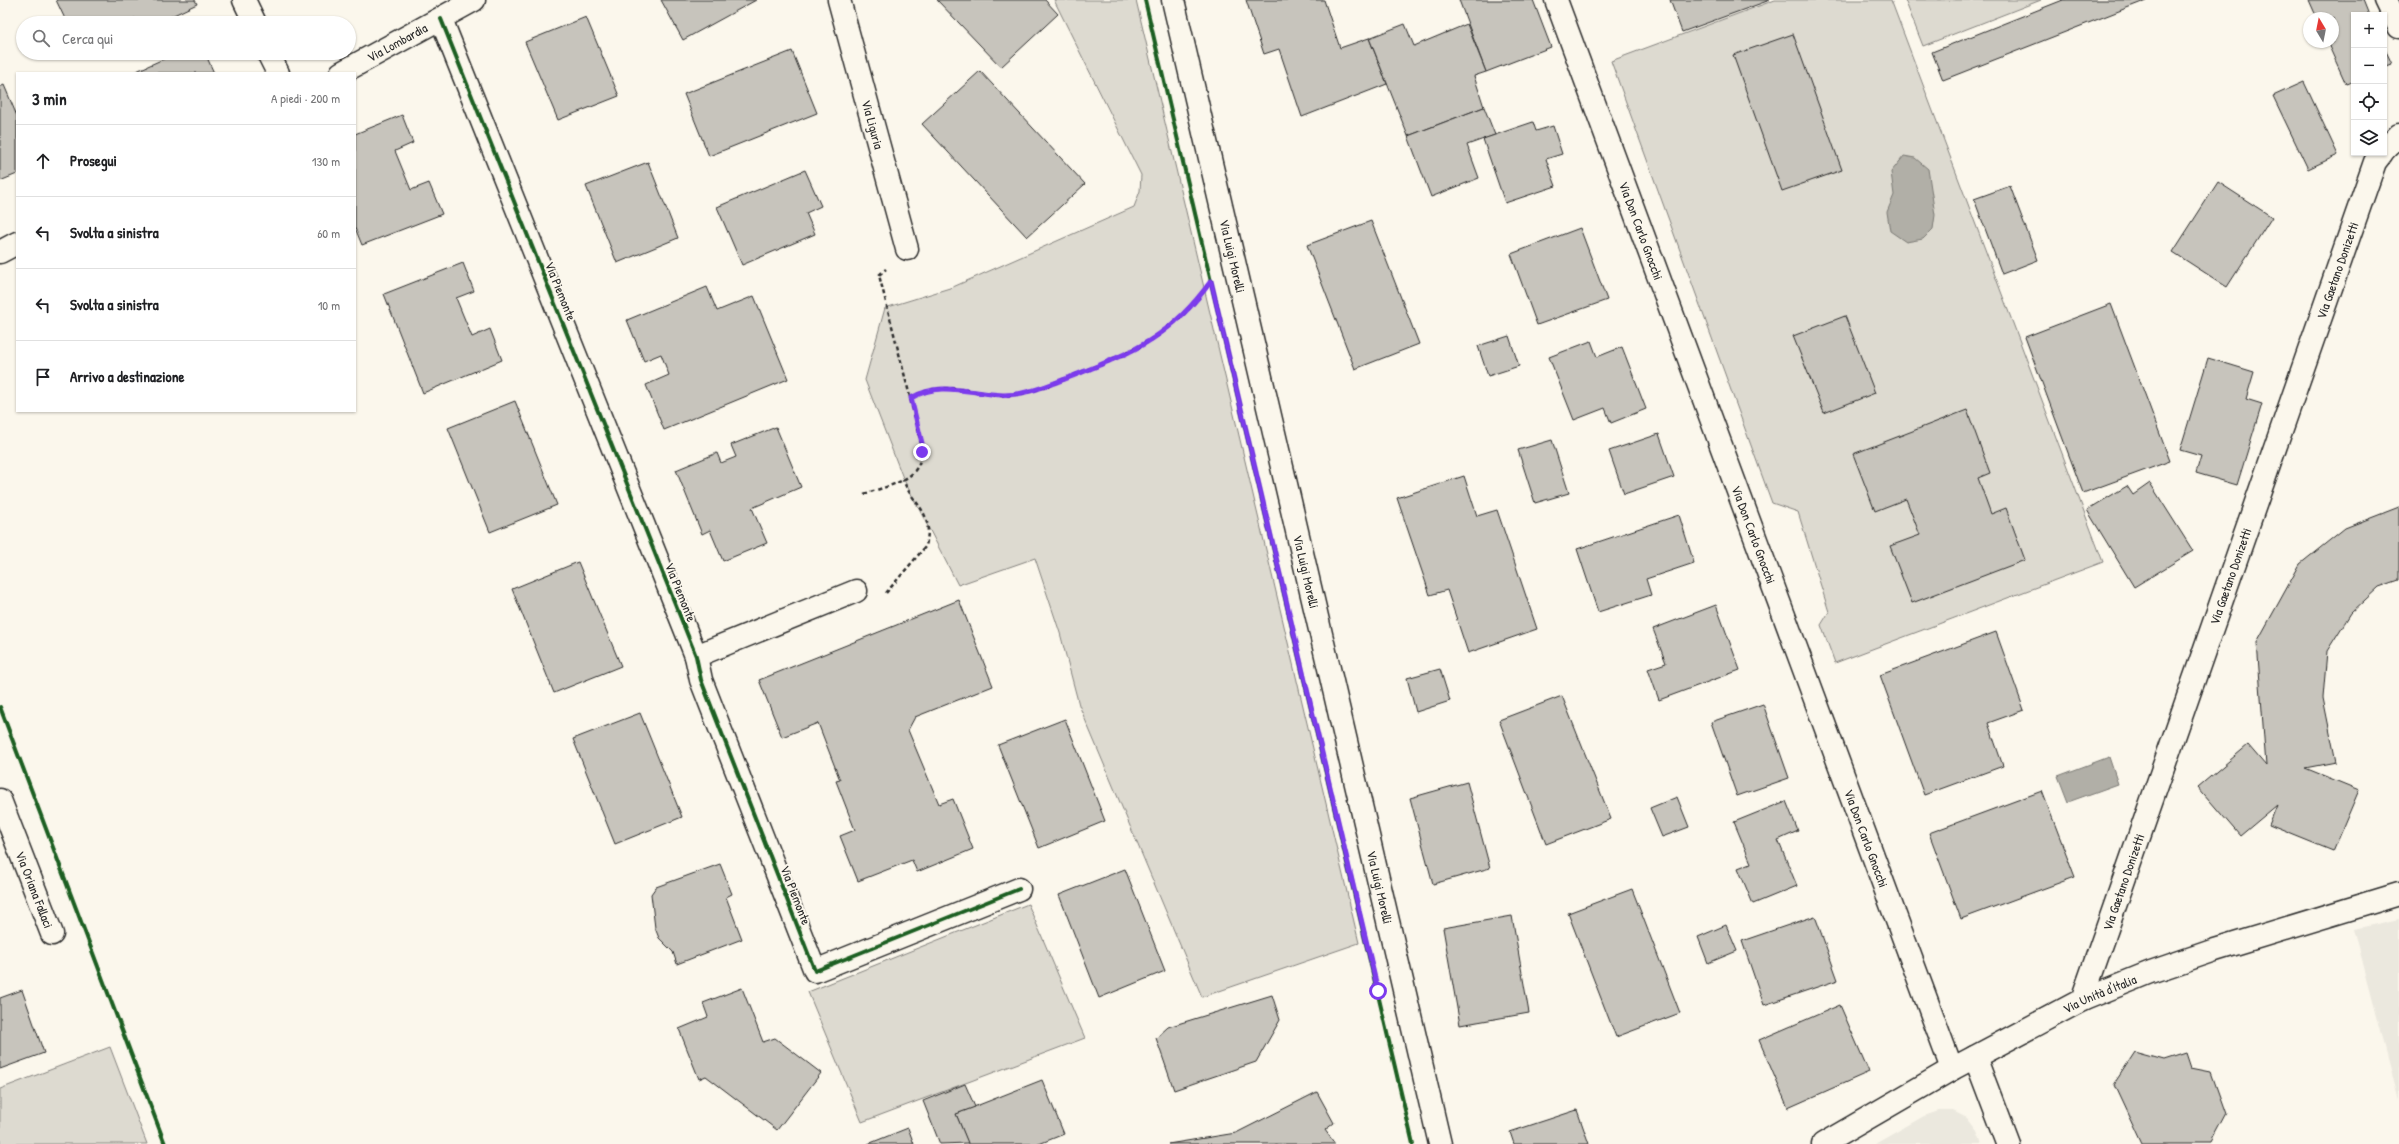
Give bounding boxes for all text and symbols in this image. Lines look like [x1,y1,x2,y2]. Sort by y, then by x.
north arrow [2303,12,2339,48]
map controls [2351,12,2387,156]
button: + [2351,12,2387,48]
search box [16,16,356,60]
street label: Via Lombardia [364,18,430,66]
icon: search [30,27,52,49]
text: Cerca qui [62,28,113,49]
button: − [2351,48,2387,84]
button: locate [2351,84,2387,120]
text: 3 min [32,87,67,110]
text: A piedi · 200 m [271,89,340,107]
street label: Via Liguria [858,98,888,151]
button: layers [2351,120,2387,156]
icon: ahead [32,150,54,172]
text: Prosegui [70,150,117,171]
text: 130 m [312,152,340,170]
street label: Via Don Carlo Gnocchi [1615,179,1668,282]
street label: Via Luigi Morelli [1216,218,1250,295]
street label: Via Gaetano Donizetti [2312,219,2362,321]
icon: left [32,222,54,244]
text: Svolta a sinistra [70,222,159,243]
text: 60 m [317,224,340,242]
street label: Via Piemonte [541,259,581,323]
icon: left [32,294,54,316]
text: Svolta a sinistra [70,294,159,315]
text: 10 m [318,296,340,314]
icon: arrive [32,366,54,388]
text: Arrivo a destinazione [70,366,184,387]
route end [913,443,931,461]
street label: Via Don Carlo Gnocchi [1728,483,1780,586]
street label: Via Gaetano Donizetti [2205,525,2255,627]
street label: Via Luigi Morelli [1289,533,1324,610]
street label: Via Piemonte [661,560,701,624]
street label: Via Don Carlo Gnocchi [1840,787,1893,890]
street label: Via Gaetano Donizetti [2098,831,2149,933]
street label: Via Oriana Fallaci [12,848,58,931]
street label: Via Luigi Morelli [1363,849,1397,926]
street label: Via Piemonte [776,863,816,927]
street label: Via Unità d'Italia [2060,970,2139,1018]
route start [1369,982,1387,1000]

